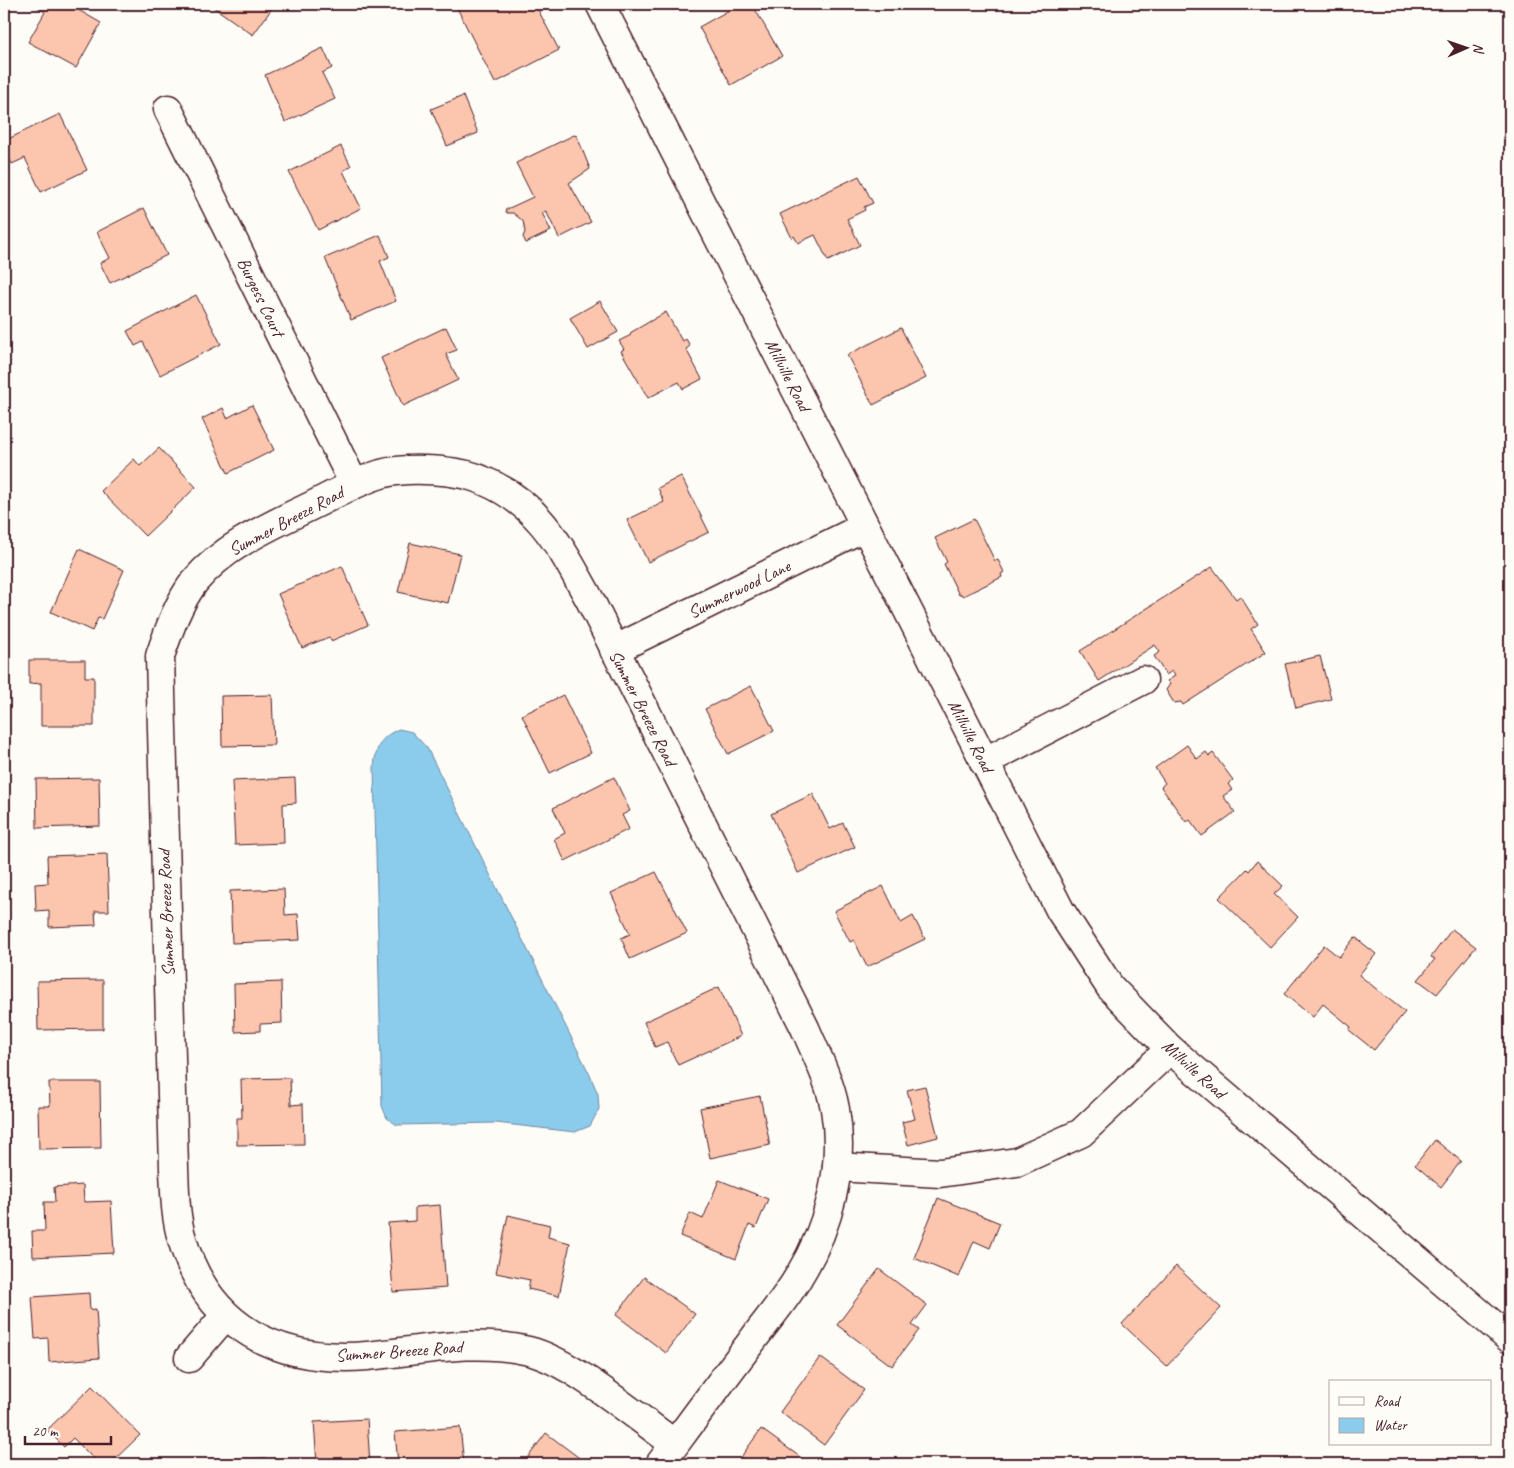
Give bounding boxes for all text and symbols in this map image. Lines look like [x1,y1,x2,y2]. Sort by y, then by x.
north arrow [1442,22,1492,72]
text: N [1470,43,1487,55]
street label: Burgess Court [232,254,291,343]
street label: Millville Road [760,335,817,417]
street label: Summer Breeze Road [225,480,350,561]
street label: Summerwood Lane [684,554,795,623]
street label: Summer Breeze Road [604,646,683,772]
street label: Millville Road [943,696,1000,778]
street label: Summer Breeze Road [153,846,179,977]
street label: Millville Road [1158,1035,1233,1105]
street label: Summer Breeze Road [335,1335,466,1366]
legend [1329,1380,1492,1446]
text: Road [1374,1392,1401,1411]
scale bar [25,1413,111,1445]
text: Water [1374,1416,1408,1435]
text: 20 m [32,1422,59,1441]

